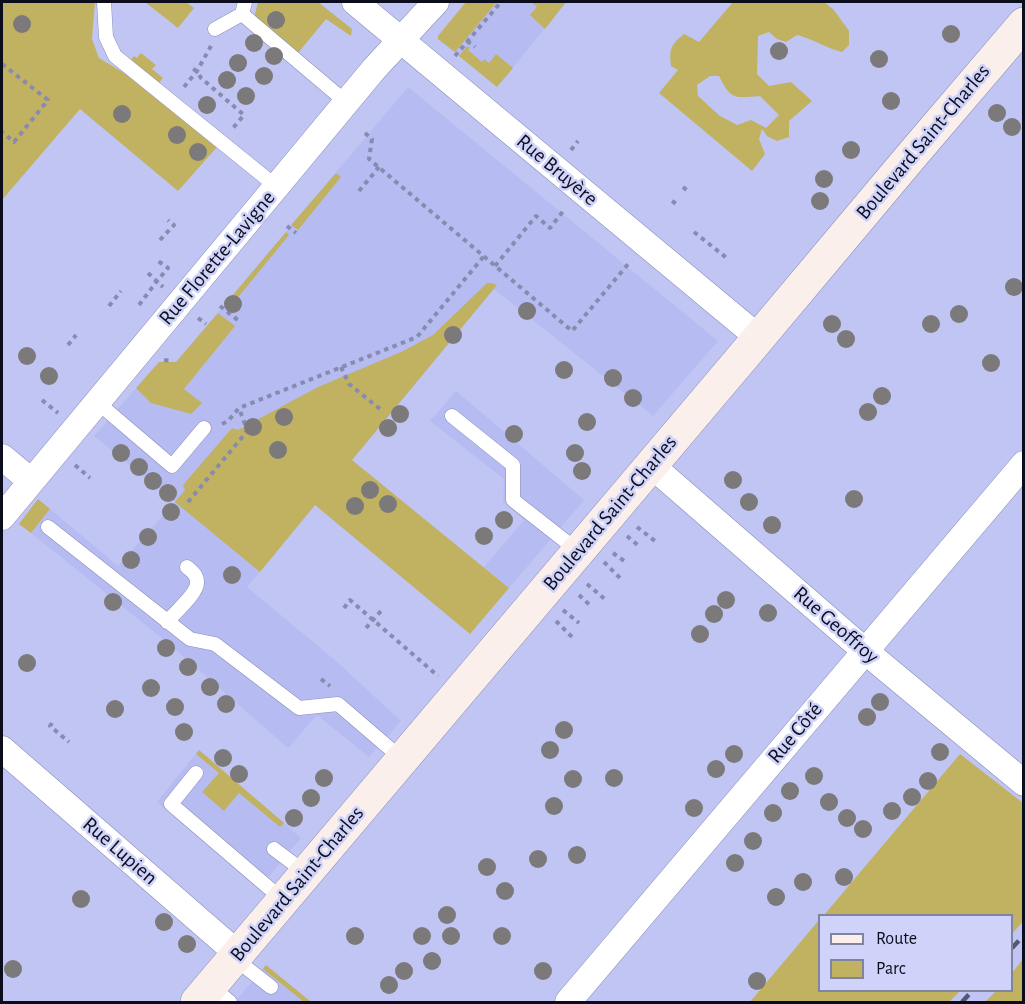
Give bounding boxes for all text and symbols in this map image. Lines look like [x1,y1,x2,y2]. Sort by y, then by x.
street label: Boulevard Saint-Charles [851,59,995,225]
street label: Rue Bruyère [511,129,603,211]
street label: Rue Florette-Lavigne [154,186,280,330]
street label: Boulevard Saint-Charles [538,430,682,596]
street label: Rue Geoffroy [788,581,884,669]
street label: Rue Côté [762,697,828,769]
street label: Boulevard Saint-Charles [225,801,369,967]
street label: Rue Lupien [77,812,163,890]
legend [818,914,1013,992]
text: Route [876,930,917,948]
text: Parc [876,960,906,978]

